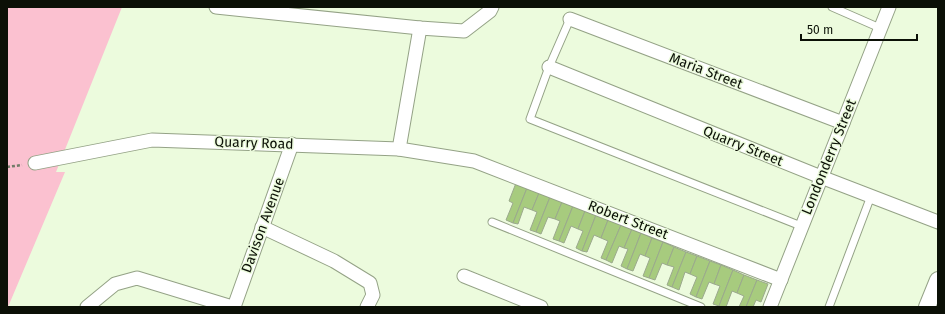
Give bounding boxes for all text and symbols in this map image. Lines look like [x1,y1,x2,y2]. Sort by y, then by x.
scale bar [801,16,917,42]
text: 50 m [807,23,833,37]
street label: Maria Street [667,49,746,93]
street label: Londonderry Street [798,96,860,217]
street label: Quarry Street [700,122,786,170]
street label: Quarry Road [214,133,294,153]
street label: Davison Avenue [238,175,288,275]
street label: Robert Street [585,197,671,243]

